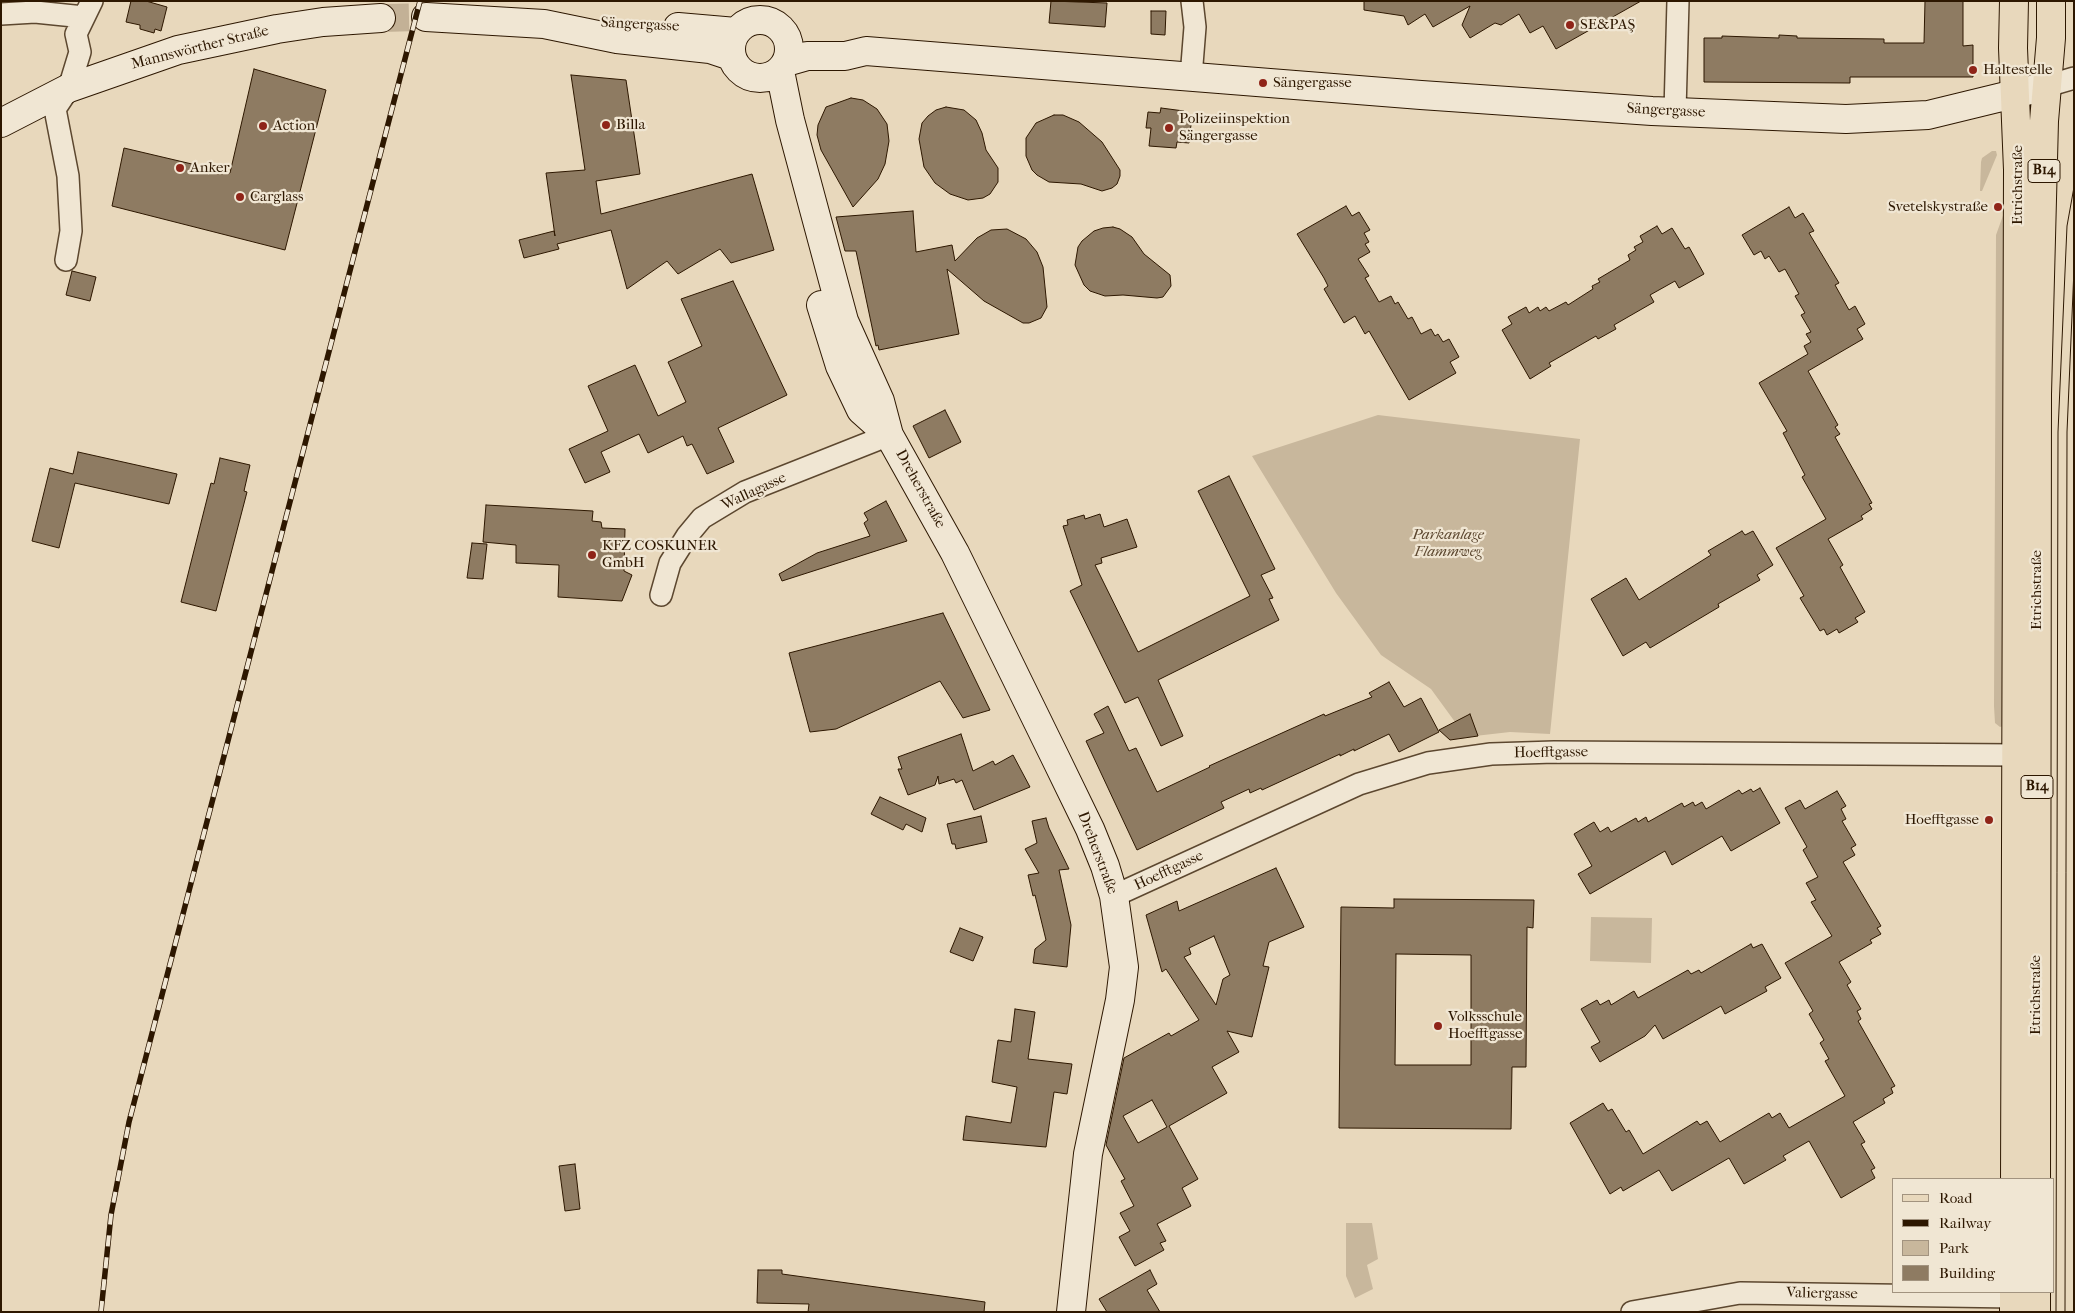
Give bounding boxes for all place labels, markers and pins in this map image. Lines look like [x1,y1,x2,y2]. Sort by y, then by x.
place label: SE&PAŞ [1580,16,1635,34]
marker: SE&PAŞ [1564,19,1576,31]
place label: Haltestelle [1983,61,2052,79]
marker: Haltestelle [1967,64,1979,76]
place label: Sängergasse [1273,74,1352,92]
marker: Sängergasse [1257,77,1269,89]
place label: Polizeiinspektion Sängergasse [1179,110,1290,145]
place label: Billa [616,116,645,134]
place label: Action [273,117,315,135]
marker: Billa [600,119,612,131]
marker: Action [257,120,269,132]
marker: Polizeiinspektion Sängergasse [1163,122,1175,134]
place label: Anker [190,159,230,177]
marker: Anker [174,162,186,174]
place label: Carglass [250,188,304,206]
marker: Carglass [234,191,246,203]
place label: Svetelskystraße [1888,198,1988,216]
marker: Svetelskystraße [1992,201,2004,213]
place label: KFZ COSKUNER GmbH [602,537,718,572]
marker: KFZ COSKUNER GmbH [586,549,598,561]
place label: Hoefftgasse [1905,811,1979,829]
marker: Hoefftgasse [1983,814,1995,826]
place label: Volksschule Hoefftgasse [1448,1008,1522,1043]
marker: Volksschule Hoefftgasse [1432,1020,1444,1032]

